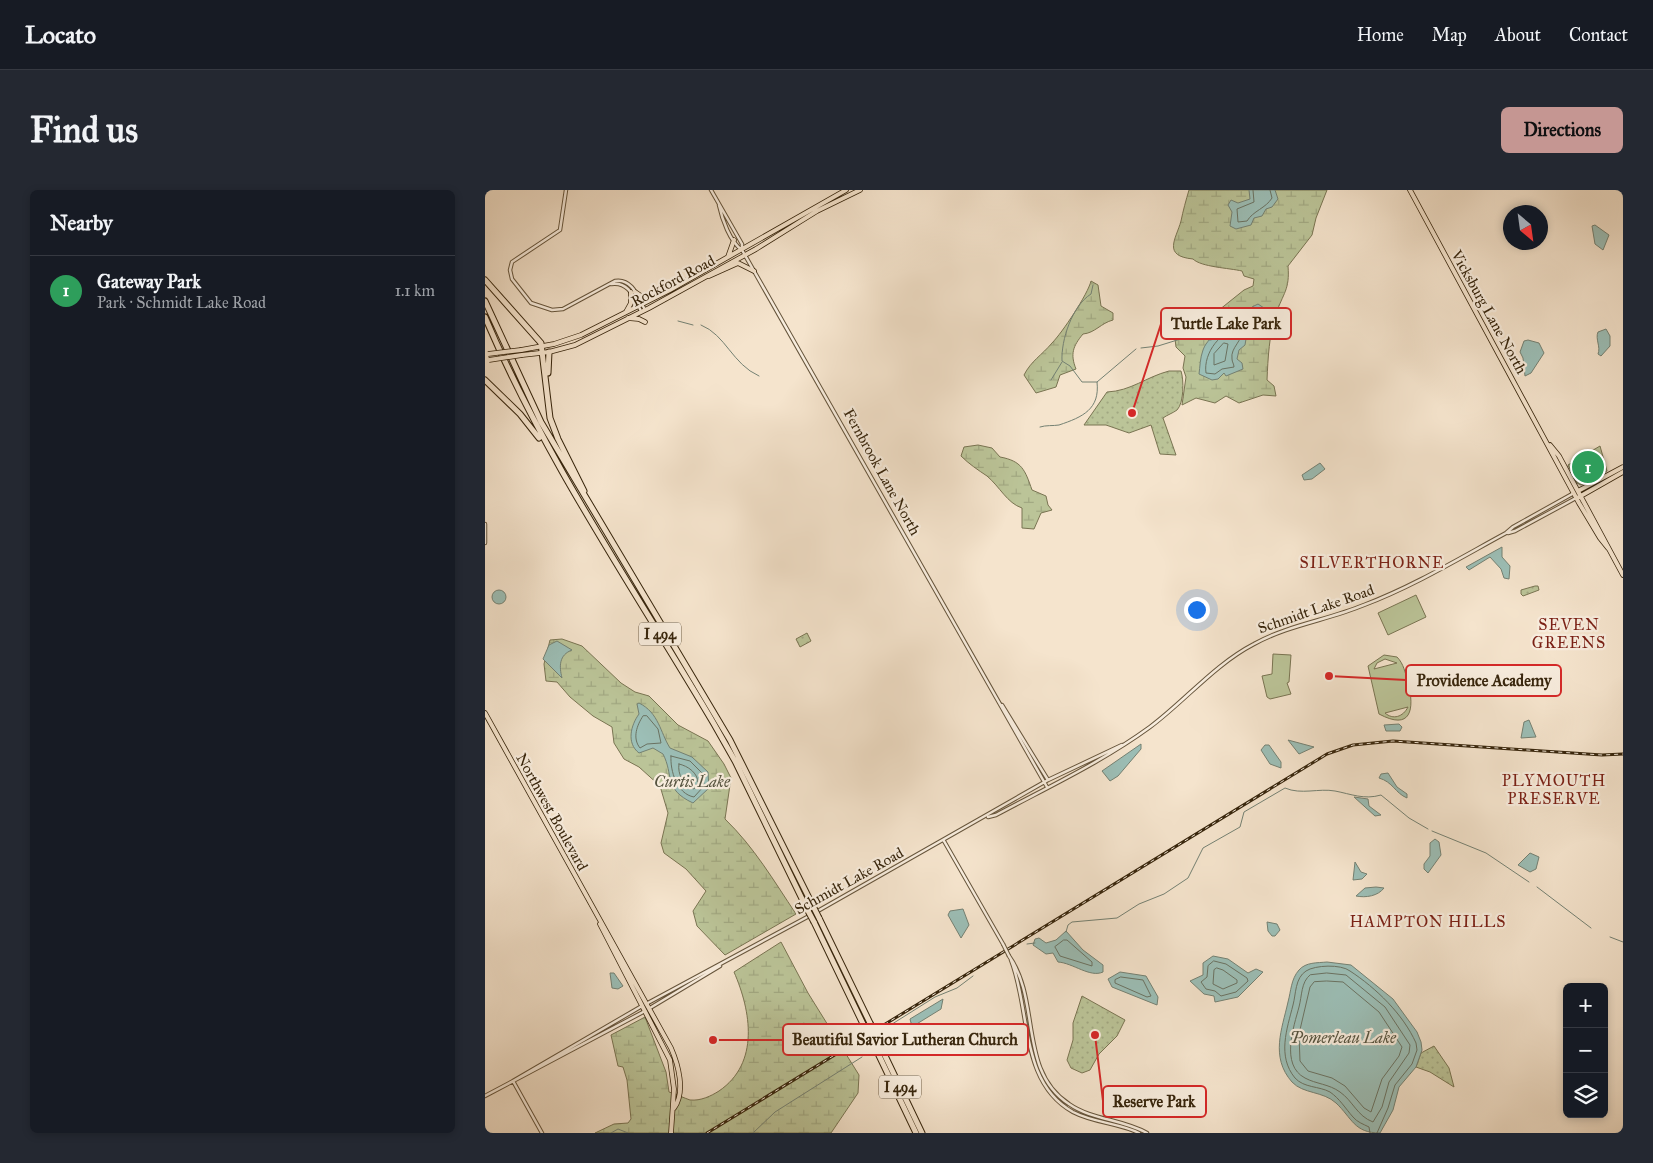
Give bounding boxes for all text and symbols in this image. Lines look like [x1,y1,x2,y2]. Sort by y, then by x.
text: Locato [25,20,96,50]
text: Home [1357,24,1404,46]
text: Map [1432,24,1467,46]
text: About [1495,24,1541,46]
text: Contact [1569,24,1628,46]
button: Directions [1501,107,1623,153]
text: Find us [30,109,138,152]
north arrow [1503,205,1548,250]
text: Nearby [50,210,113,236]
street label: Vicksburg Lane North [1447,246,1531,378]
street label: Rockford Road [628,251,718,311]
text: Gateway Park [97,270,201,293]
text: 1 [63,281,69,300]
text: 1.1 km [395,281,435,300]
text: Park · Schmidt Lake Road [97,293,266,312]
callout: Turtle Lake Park [1161,308,1291,339]
text: Turtle Lake Park [1170,314,1282,333]
street label: Fernbrook Lane North [840,406,925,539]
pin: 1 [1572,448,1604,486]
district label: SILVERTHORNE [1300,553,1444,572]
street label: Schmidt Lake Road [1256,581,1377,637]
your location [1184,597,1210,623]
district label: SEVEN GREENS [1532,615,1606,652]
road number: I 494 [639,622,681,646]
callout: Providence Academy [1406,665,1561,696]
text: Providence Academy [1417,671,1553,691]
street label: Northwest Boulevard [512,750,592,874]
district label: PLYMOUTH PRESERVE [1502,771,1606,808]
water label: Curtis Lake [654,772,731,791]
street label: Schmidt Lake Road [791,843,907,918]
district label: HAMPTON HILLS [1350,912,1507,931]
map controls [1563,983,1608,1118]
button: + [1563,983,1608,1028]
callout: Beautiful Savior Lutheran Church [783,1024,1028,1055]
water label: Pomerleau Lake [1290,1028,1397,1047]
button: − [1563,1028,1608,1073]
text: Beautiful Savior Lutheran Church [792,1030,1018,1049]
button: layers [1563,1073,1608,1118]
road number: I 494 [879,1076,921,1099]
callout: Reserve Park [1103,1086,1206,1117]
text: Reserve Park [1112,1092,1196,1111]

